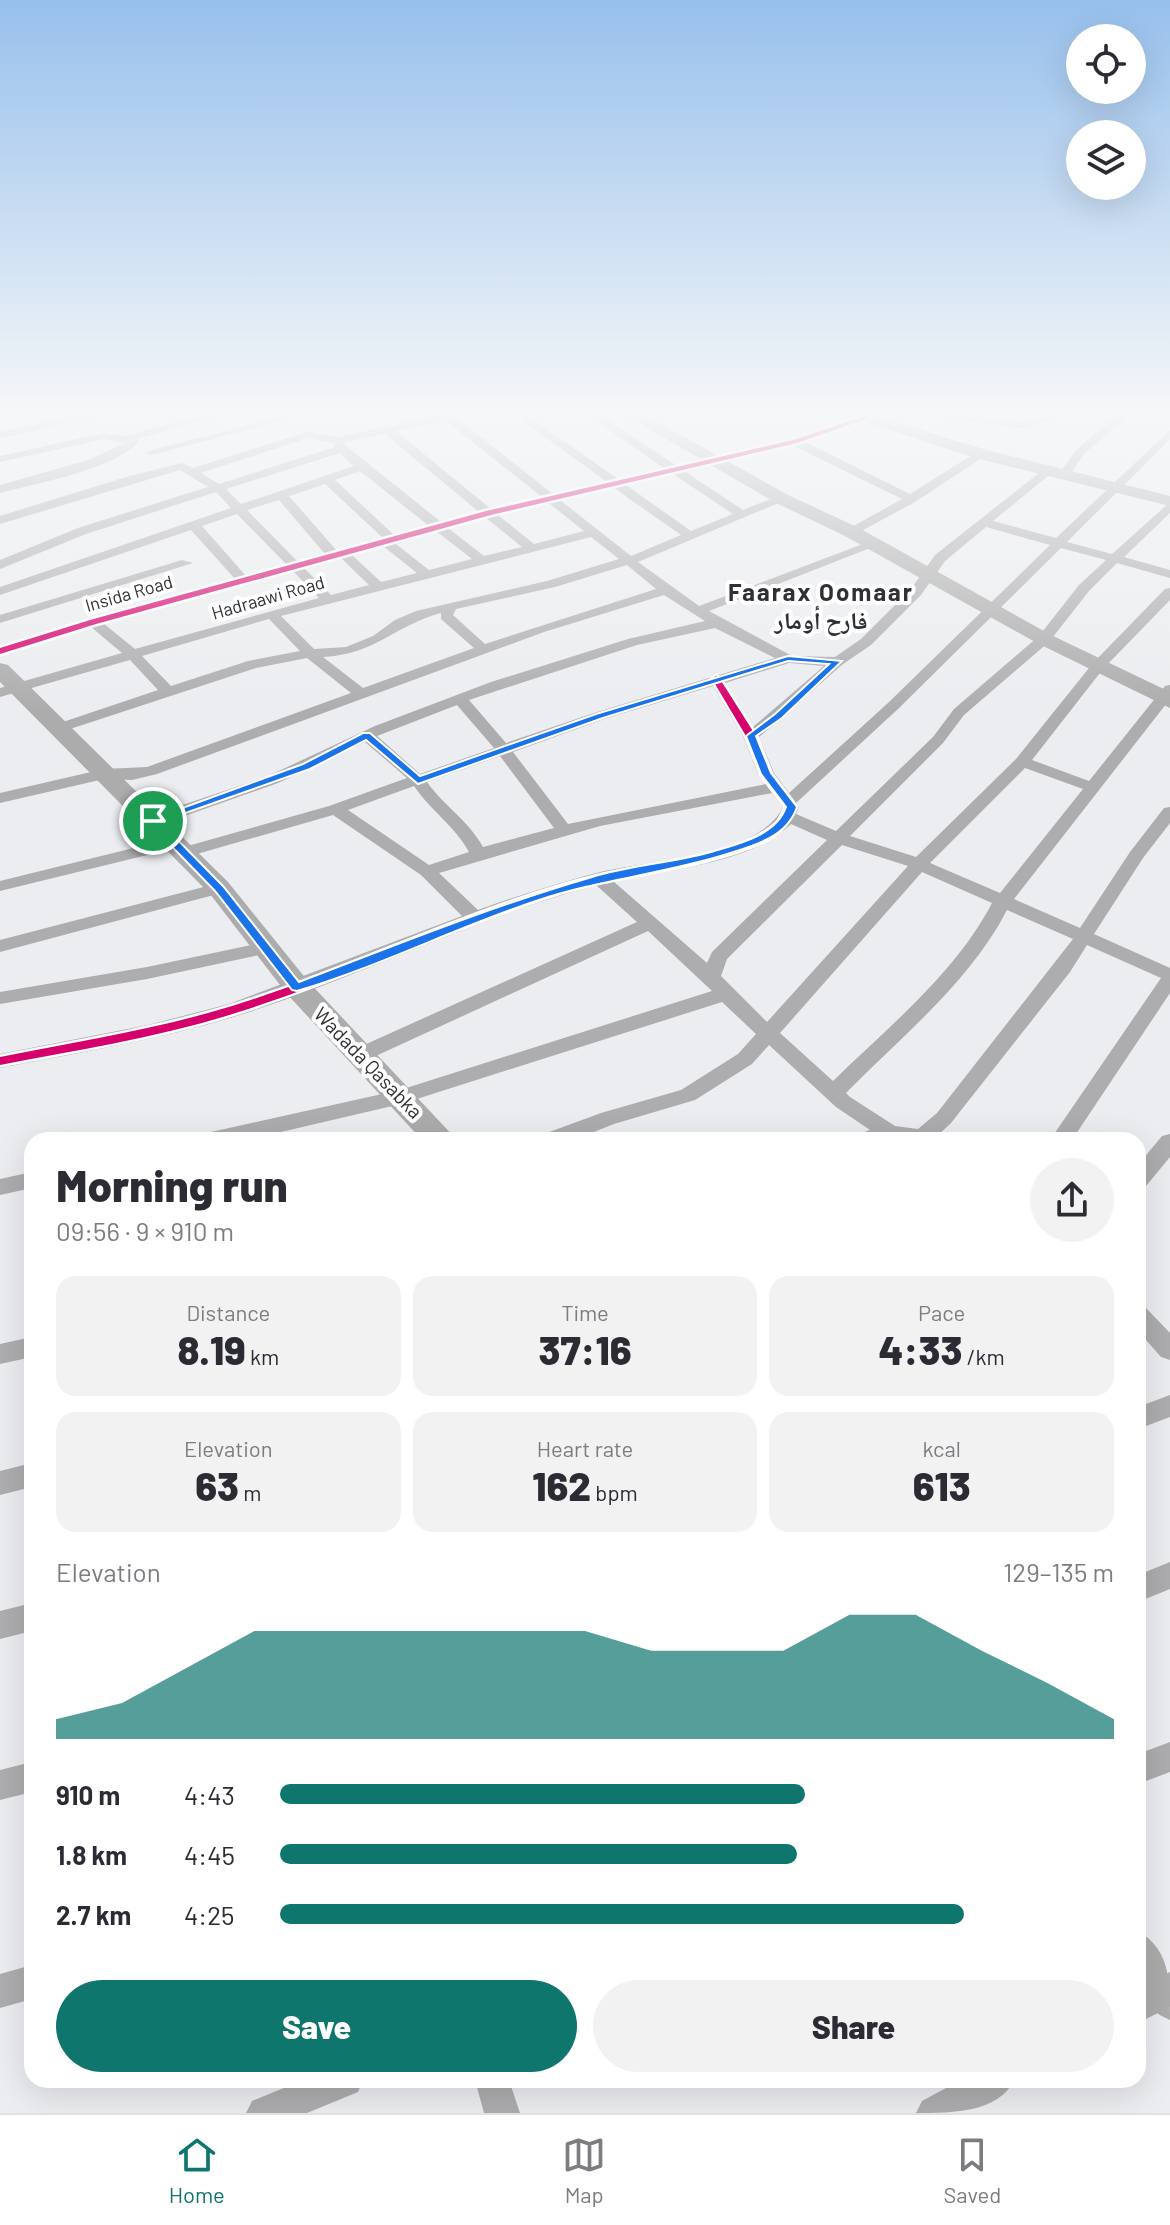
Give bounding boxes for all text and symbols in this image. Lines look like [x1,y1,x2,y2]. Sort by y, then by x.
map controls [1066,24,1146,200]
button: locate [1066,24,1146,104]
button: layers [1066,120,1146,200]
street label: Insida Road [82,570,175,616]
street label: Hadraawi Road [209,570,327,624]
district label: Faarax Oomaar فارح أومار [728,577,914,636]
pin [119,787,187,855]
icon: arrive [131,799,175,843]
street label: Wadada Qasabka [310,1002,428,1123]
text: Morning run [56,1158,288,1211]
button: share [1030,1158,1114,1242]
text: 09:56 · 9 × 910 m [56,1215,234,1246]
text: Distance [186,1299,270,1325]
text: Time [561,1299,609,1325]
text: Pace [918,1299,965,1325]
text: 8.19 [177,1325,246,1373]
text: 37:16 [538,1325,631,1373]
text: 4:33 [879,1325,962,1373]
text: km [246,1343,279,1369]
text: /km [962,1343,1005,1369]
text: Elevation [184,1435,273,1461]
text: Heart rate [537,1435,633,1461]
text: kcal [922,1435,961,1461]
text: 63 [195,1461,239,1509]
text: 162 [532,1461,591,1509]
text: 613 [913,1461,971,1509]
text: m [239,1479,262,1505]
text: bpm [591,1479,638,1505]
text: Elevation [56,1556,161,1587]
text: 129–135 m [1003,1556,1114,1587]
text: 910 m [56,1779,120,1810]
text: 4:43 [184,1779,235,1810]
text: 1.8 km [56,1839,127,1870]
text: 4:45 [184,1839,235,1870]
text: 2.7 km [56,1899,131,1930]
text: 4:25 [184,1899,234,1930]
button: Save [56,1980,577,2072]
button: Share [593,1980,1114,2072]
tab: Home [169,2133,225,2207]
tab: Map [562,2133,606,2207]
tab: Saved [944,2133,1001,2207]

